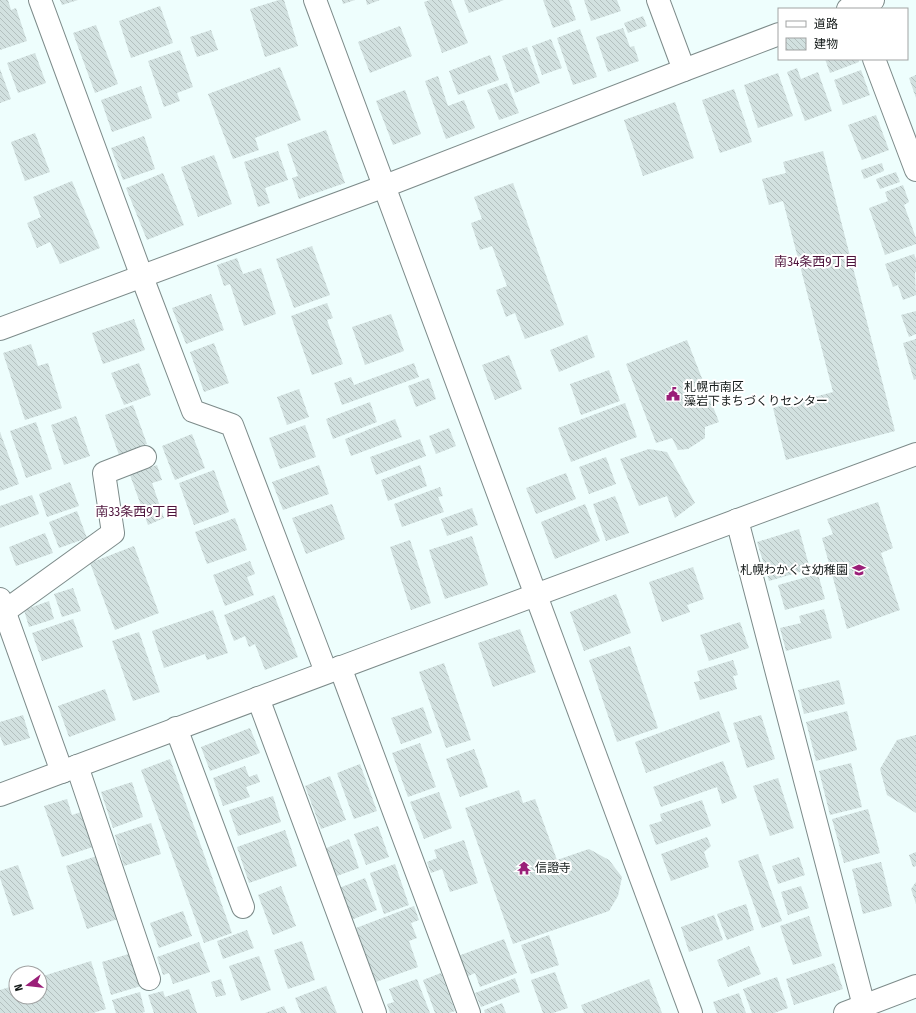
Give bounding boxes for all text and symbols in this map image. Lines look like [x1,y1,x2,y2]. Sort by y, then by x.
legend [778,8,908,60]
text: 道路 [814,17,838,31]
text: 建物 [814,37,838,51]
district label: 南34条西9丁目 [774,254,858,269]
place label: 札幌市南区 藻岩下まちづくりセンター [684,380,828,408]
public building icon: 札幌市南区 藻岩下まちづくりセンター [665,386,681,402]
district label: 南33条西9丁目 [95,504,179,519]
school or university icon: 札幌わかくさ幼稚園 [851,562,867,578]
place label: 札幌わかくさ幼稚園 [740,563,848,577]
temple icon: 信證寺 [516,860,532,876]
place label: 信證寺 [535,861,571,875]
north arrow [8,965,48,1005]
text: N [12,983,26,992]

